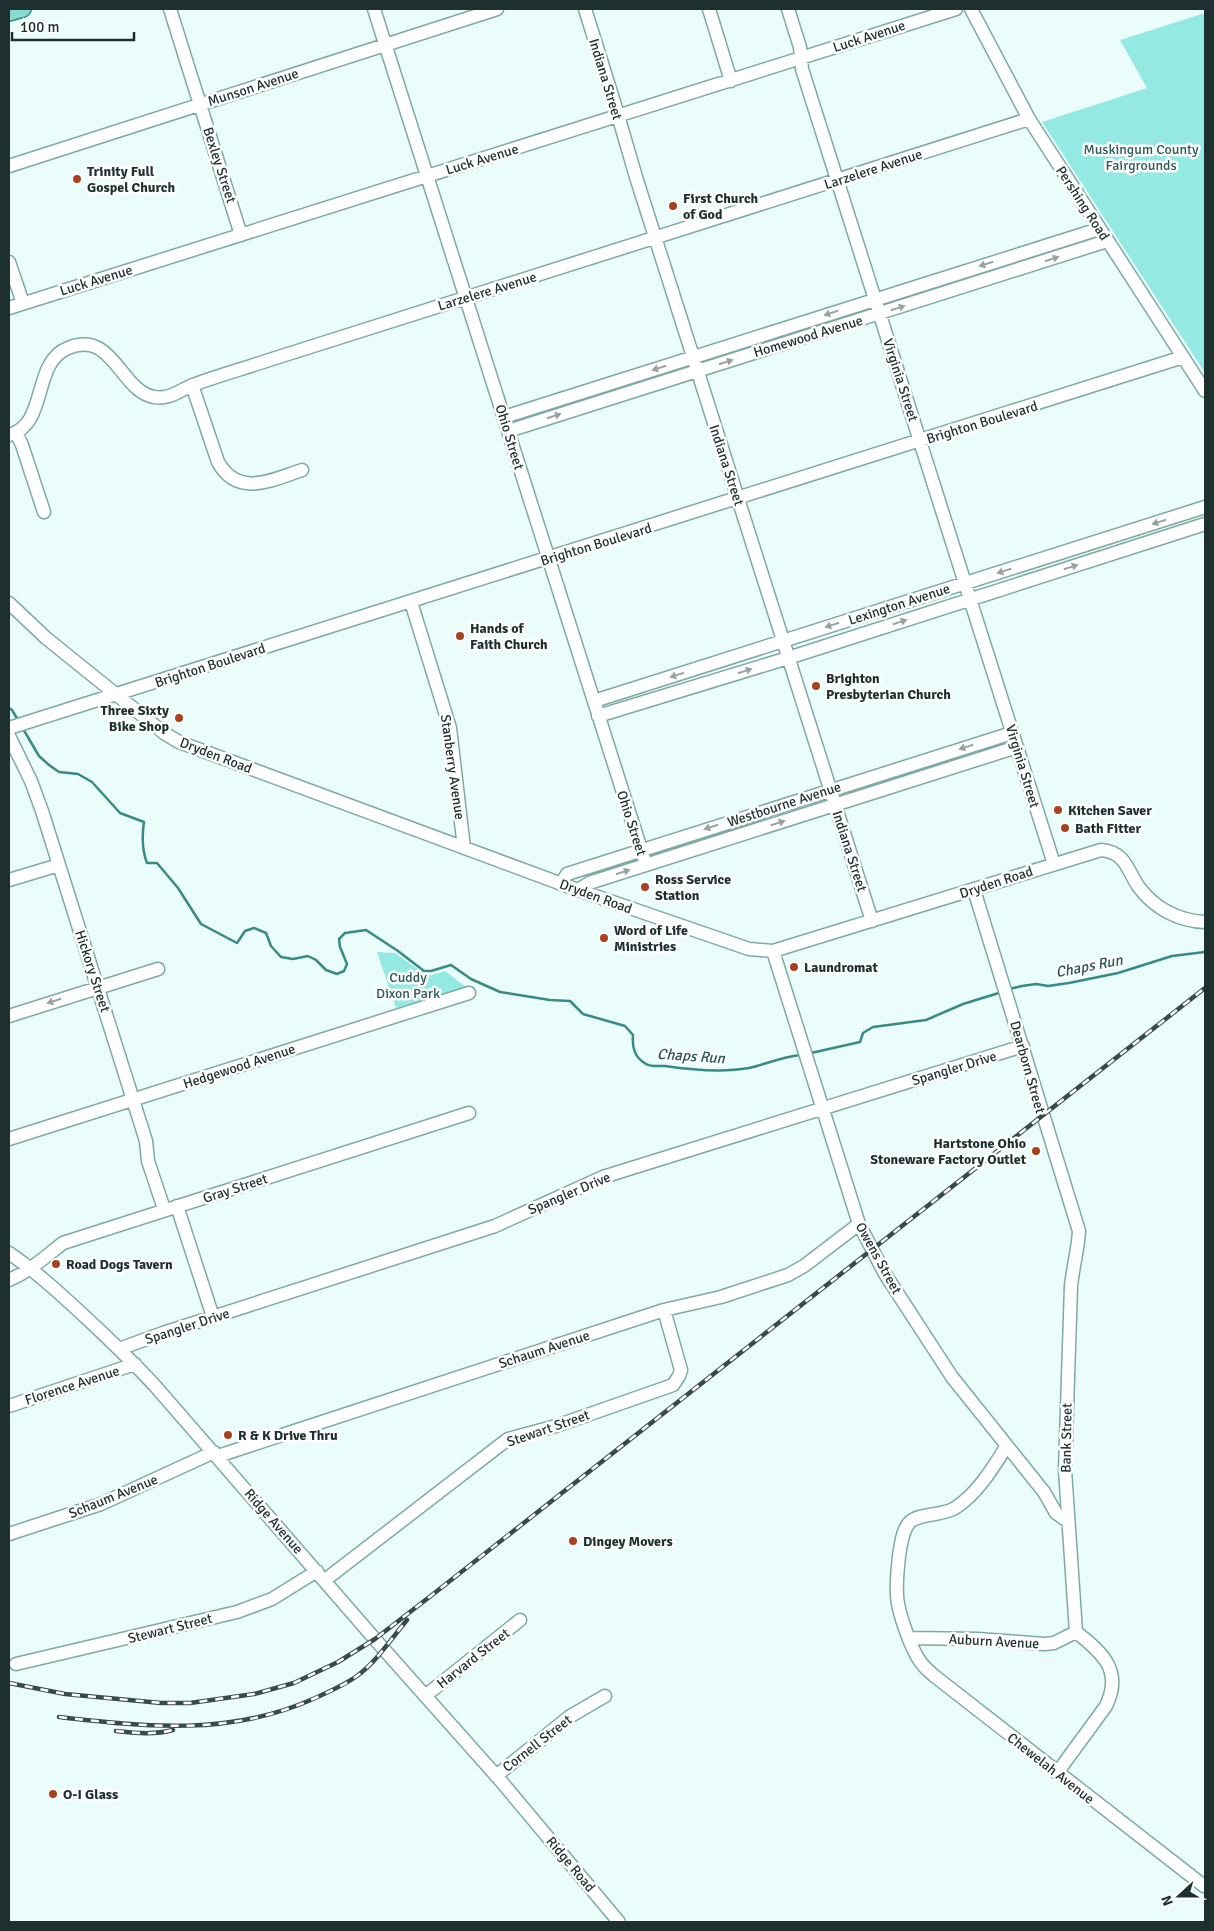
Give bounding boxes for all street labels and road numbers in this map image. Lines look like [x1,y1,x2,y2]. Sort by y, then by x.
street label: Luck Avenue [831,17,907,56]
street label: Indiana Street [585,36,626,122]
street label: Munson Avenue [206,65,301,110]
street label: Bexley Street [199,125,240,205]
street label: Luck Avenue [444,140,521,179]
street label: Larzelere Avenue [822,146,924,193]
street label: Pershing Road [1052,163,1113,244]
street label: Luck Avenue [58,261,135,300]
street label: Larzelere Avenue [436,268,539,315]
street label: Homewood Avenue [751,312,865,361]
street label: Virginia Street [879,337,922,424]
street label: Brighton Boulevard [925,397,1040,447]
street label: Ohio Street [492,402,528,472]
street label: Indiana Street [705,422,748,508]
street label: Brighton Boulevard [539,519,654,569]
street label: Lexington Avenue [846,580,952,629]
street label: Brighton Boulevard [153,640,268,691]
street label: Stanberry Avenue [437,713,468,821]
street label: Virginia Street [1002,722,1043,810]
street label: Dryden Road [177,734,254,777]
street label: Westbourne Avenue [725,778,843,831]
street label: Ohio Street [613,788,650,858]
street label: Indiana Street [828,808,871,894]
street label: Dryden Road [957,863,1035,902]
street label: Dryden Road [557,875,635,917]
street label: Hickory Street [71,928,114,1015]
street label: Dearborn Street [1006,1019,1049,1115]
street label: Hedgewood Avenue [181,1040,297,1093]
street label: Spangler Drive [910,1048,999,1089]
street label: Spangler Drive [525,1168,613,1218]
street label: Gray Street [201,1170,270,1207]
street label: Owens Street [852,1219,905,1297]
street label: Spangler Drive [143,1305,232,1348]
street label: Schaum Avenue [496,1327,592,1372]
street label: Florence Avenue [23,1362,122,1409]
street label: Bank Street [1057,1403,1076,1473]
street label: Stewart Street [505,1406,592,1451]
street label: Schaum Avenue [66,1471,160,1522]
street label: Ridge Avenue [241,1485,307,1557]
street label: Stewart Street [126,1610,214,1647]
street label: Harvard Street [434,1625,513,1692]
street label: Auburn Avenue [948,1631,1040,1652]
street label: Cornell Street [499,1711,575,1776]
street label: Chewelah Avenue [1004,1729,1098,1808]
street label: Ridge Road [543,1833,599,1895]

